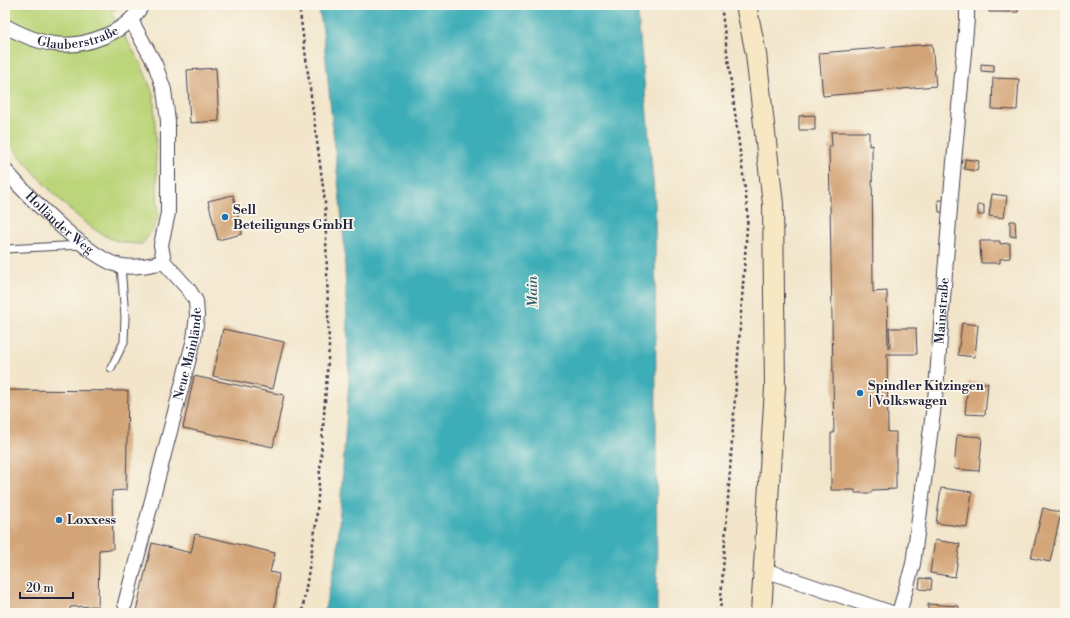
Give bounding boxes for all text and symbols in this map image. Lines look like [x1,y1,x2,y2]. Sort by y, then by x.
street label: Glauberstraße [35,22,122,53]
street label: Holländer Weg [22,188,97,258]
place label: Sell Beteiligungs GmbH [233,202,353,233]
marker: Sell Beteiligungs GmbH [220,212,230,222]
water label: Main [524,276,542,308]
street label: Mainstraße [932,276,953,345]
street label: Neue Mainlände [170,307,205,402]
place label: Spindler Kitzingen | Volkswagen [868,378,984,409]
marker: Spindler Kitzingen | Volkswagen [855,388,865,398]
place label: Loxxess [67,512,117,528]
marker: Loxxess [54,515,64,525]
scale bar [20,574,73,600]
text: 20 m [26,581,54,596]

